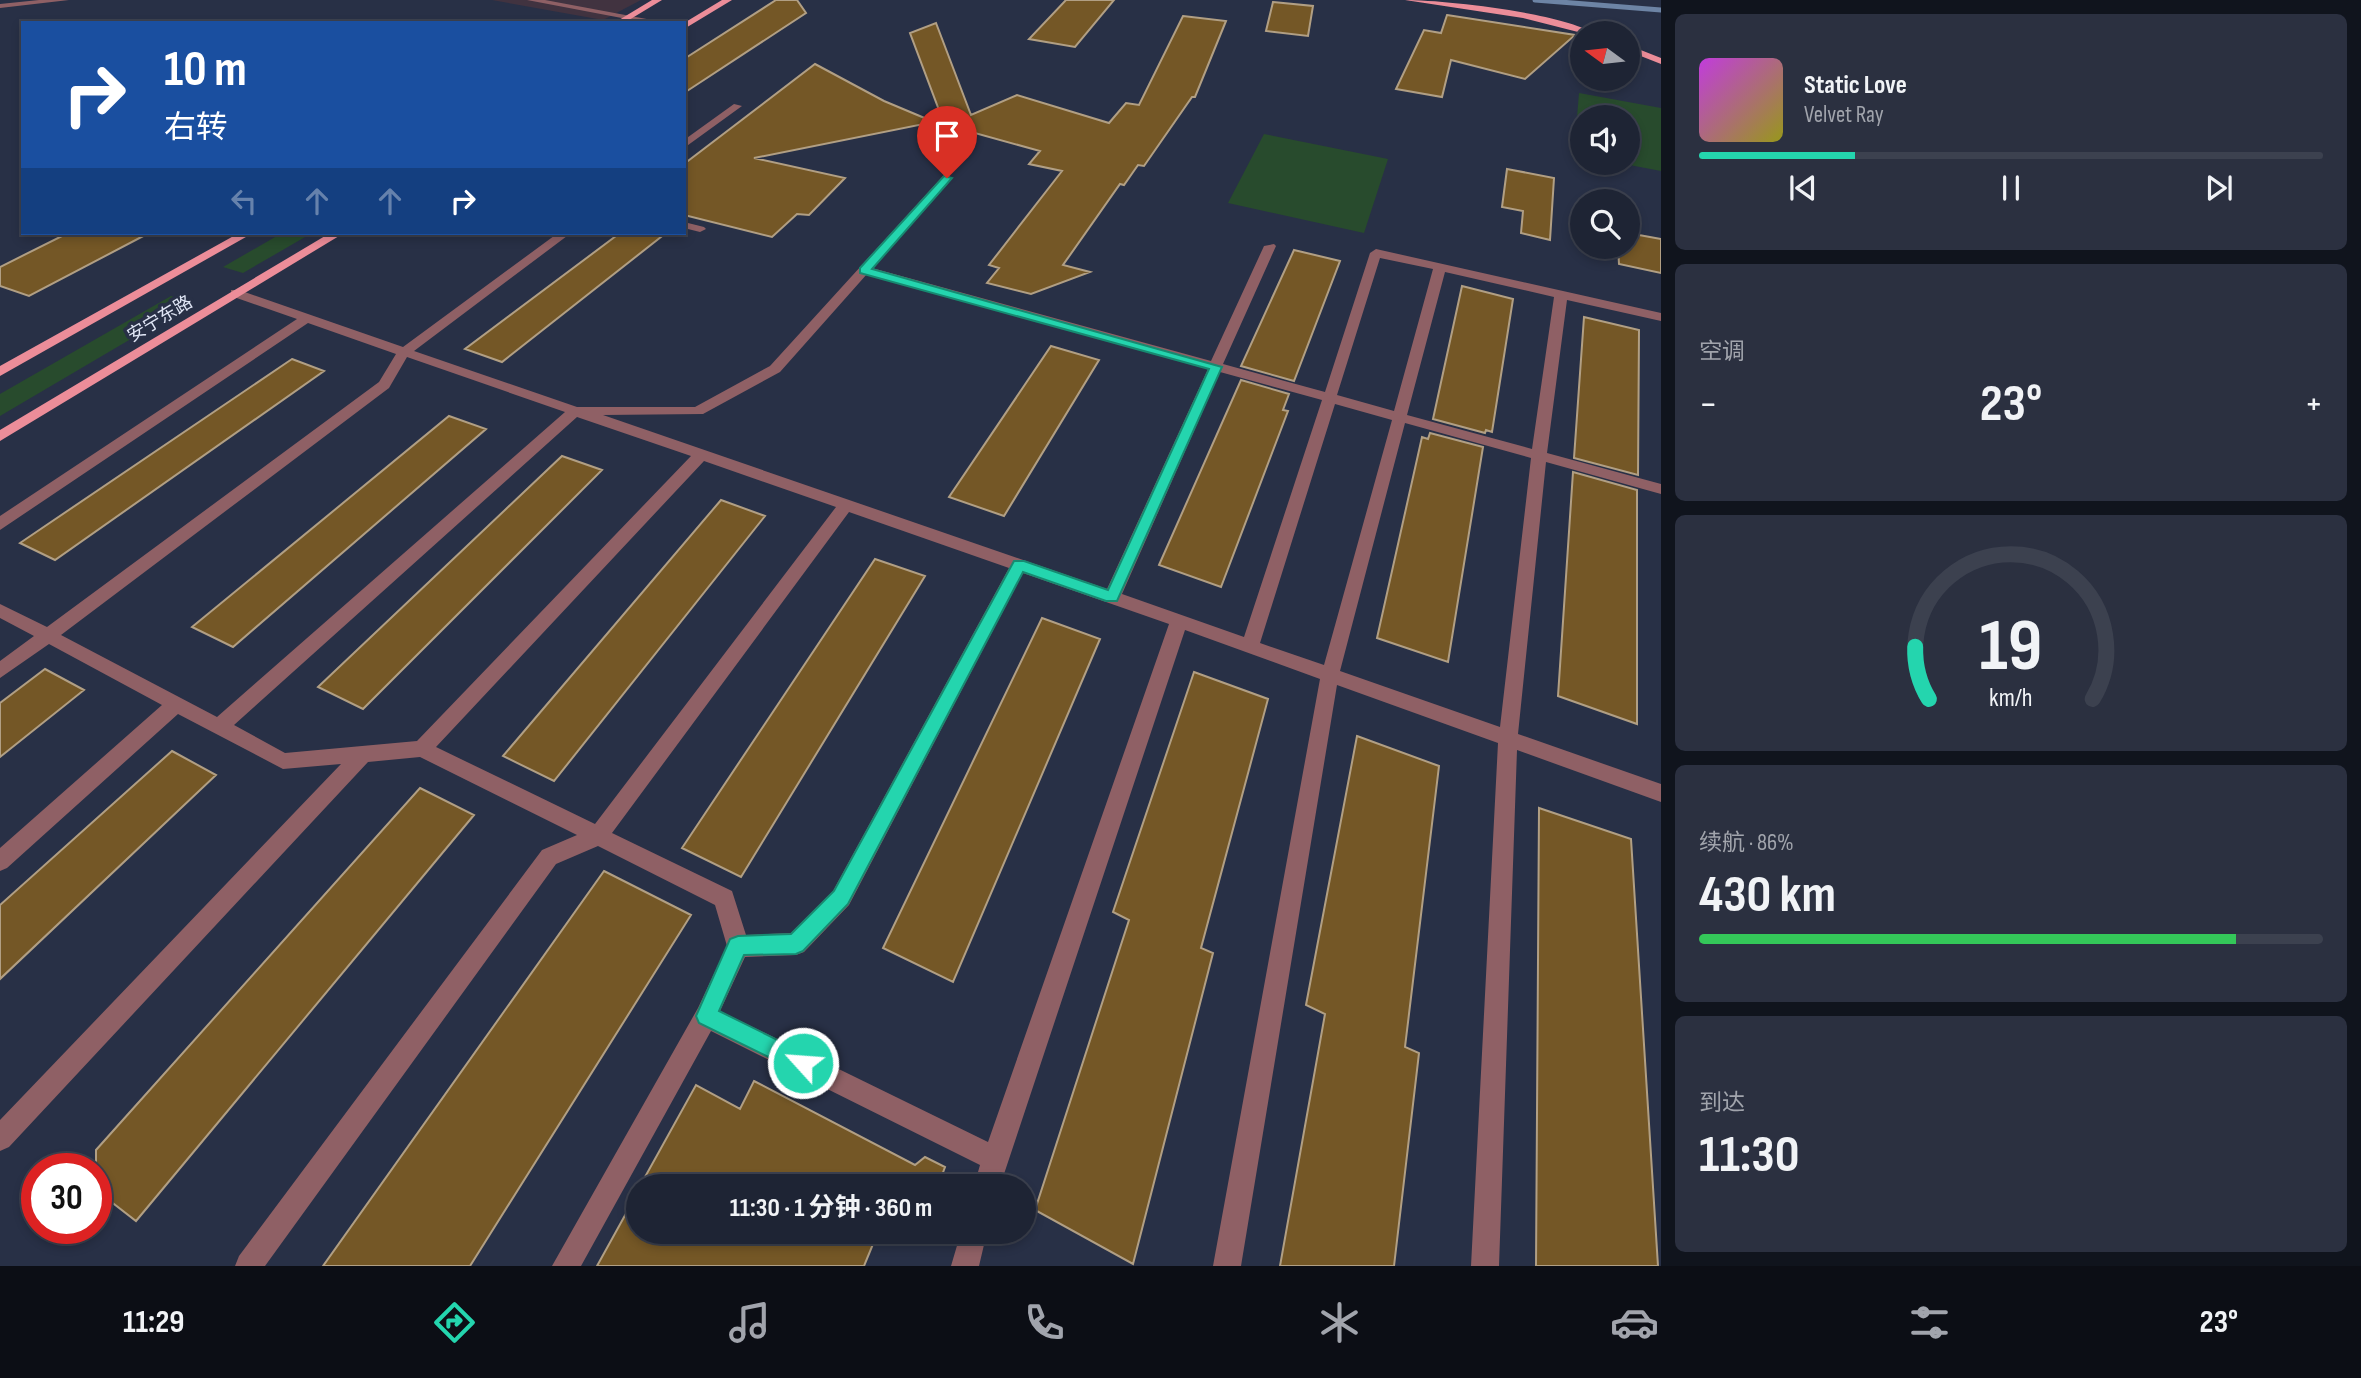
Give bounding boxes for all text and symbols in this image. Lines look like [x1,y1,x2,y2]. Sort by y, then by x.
north arrow [1570,21,1640,91]
map controls [1570,21,1640,259]
text: 10 m [164,41,247,100]
icon: right [49,49,140,140]
text: Static Love [1804,70,1907,101]
text: Velvet Ray [1804,101,1884,129]
button: sound [1570,105,1640,175]
pin [917,106,977,178]
text: 右转 [164,109,228,148]
icon: arrive [928,117,966,155]
icon: previous [1784,169,1822,207]
icon: pause [1992,169,2030,207]
icon: next [2200,169,2238,207]
icon: left [225,182,263,220]
icon: ahead [298,182,336,220]
icon: ahead [371,182,409,220]
icon: right [444,182,482,220]
button: search [1570,189,1640,259]
street label: 安宁东路 [124,291,196,347]
text: 空调 [1699,338,1745,366]
text: 23° [1980,373,2042,436]
text: − [1699,382,1718,427]
text: + [2304,382,2323,427]
text: 19 [1979,603,2043,691]
text: km/h [1989,683,2033,714]
text: 续航 · 86% [1699,829,1794,857]
text: 430 km [1699,864,1836,927]
position arrow [766,1026,840,1100]
text: 到达 [1699,1089,1745,1117]
text: 11:30 [1699,1124,1799,1187]
speed limit sign: 30 [21,1153,112,1244]
text: 11:30 · 1 分钟 · 360 m [730,1193,932,1224]
icon: directions [430,1298,479,1347]
icon: music [725,1298,774,1347]
icon: phone [1020,1298,1069,1347]
icon: climate [1315,1298,1364,1347]
icon: car [1610,1298,1659,1347]
icon: filters [1905,1298,1954,1347]
text: 11:29 [123,1303,184,1342]
text: 23° [2200,1303,2238,1342]

